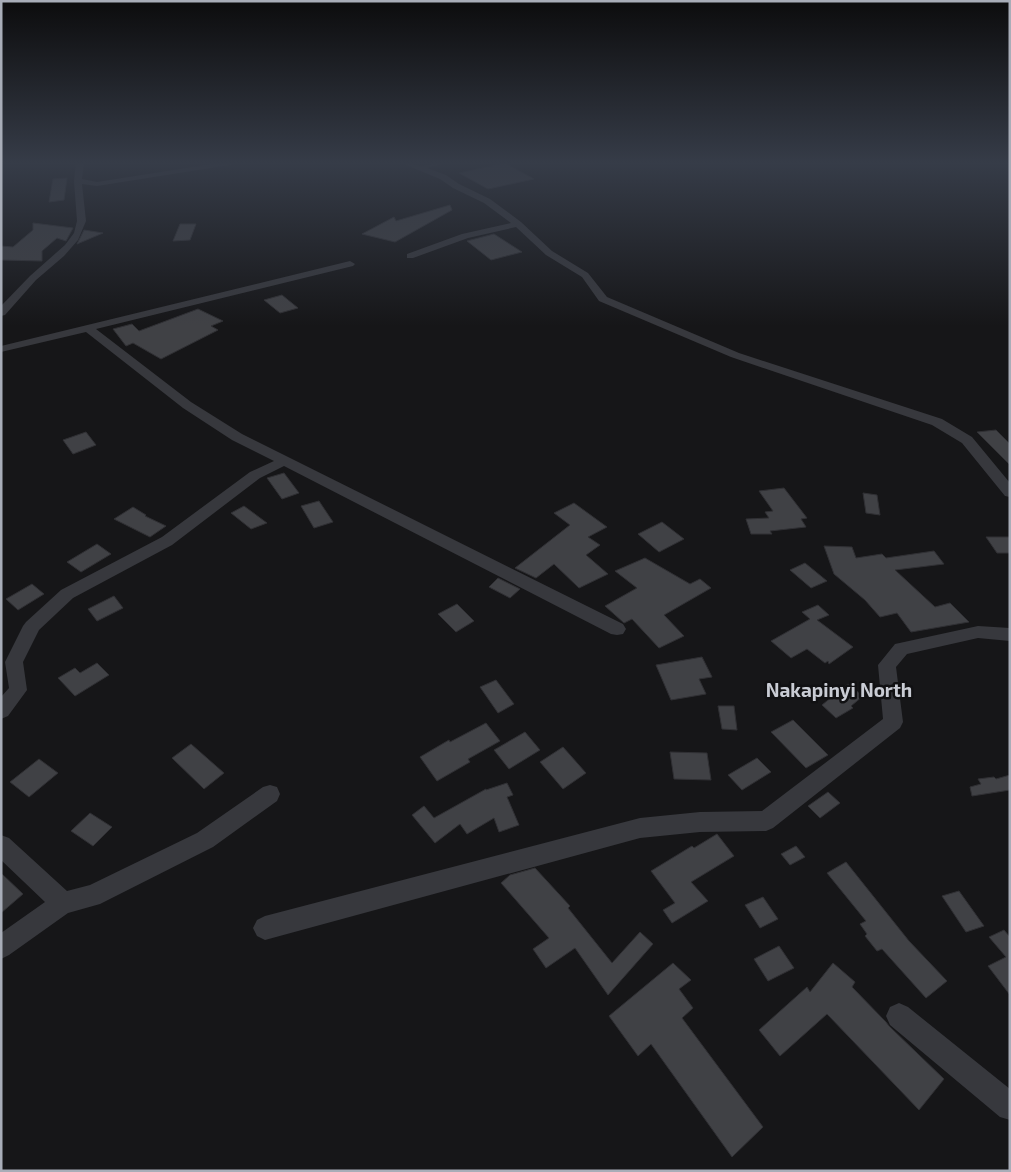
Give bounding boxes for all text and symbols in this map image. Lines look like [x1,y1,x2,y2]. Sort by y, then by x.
district label: Nakapinyi North [766,678,912,702]

